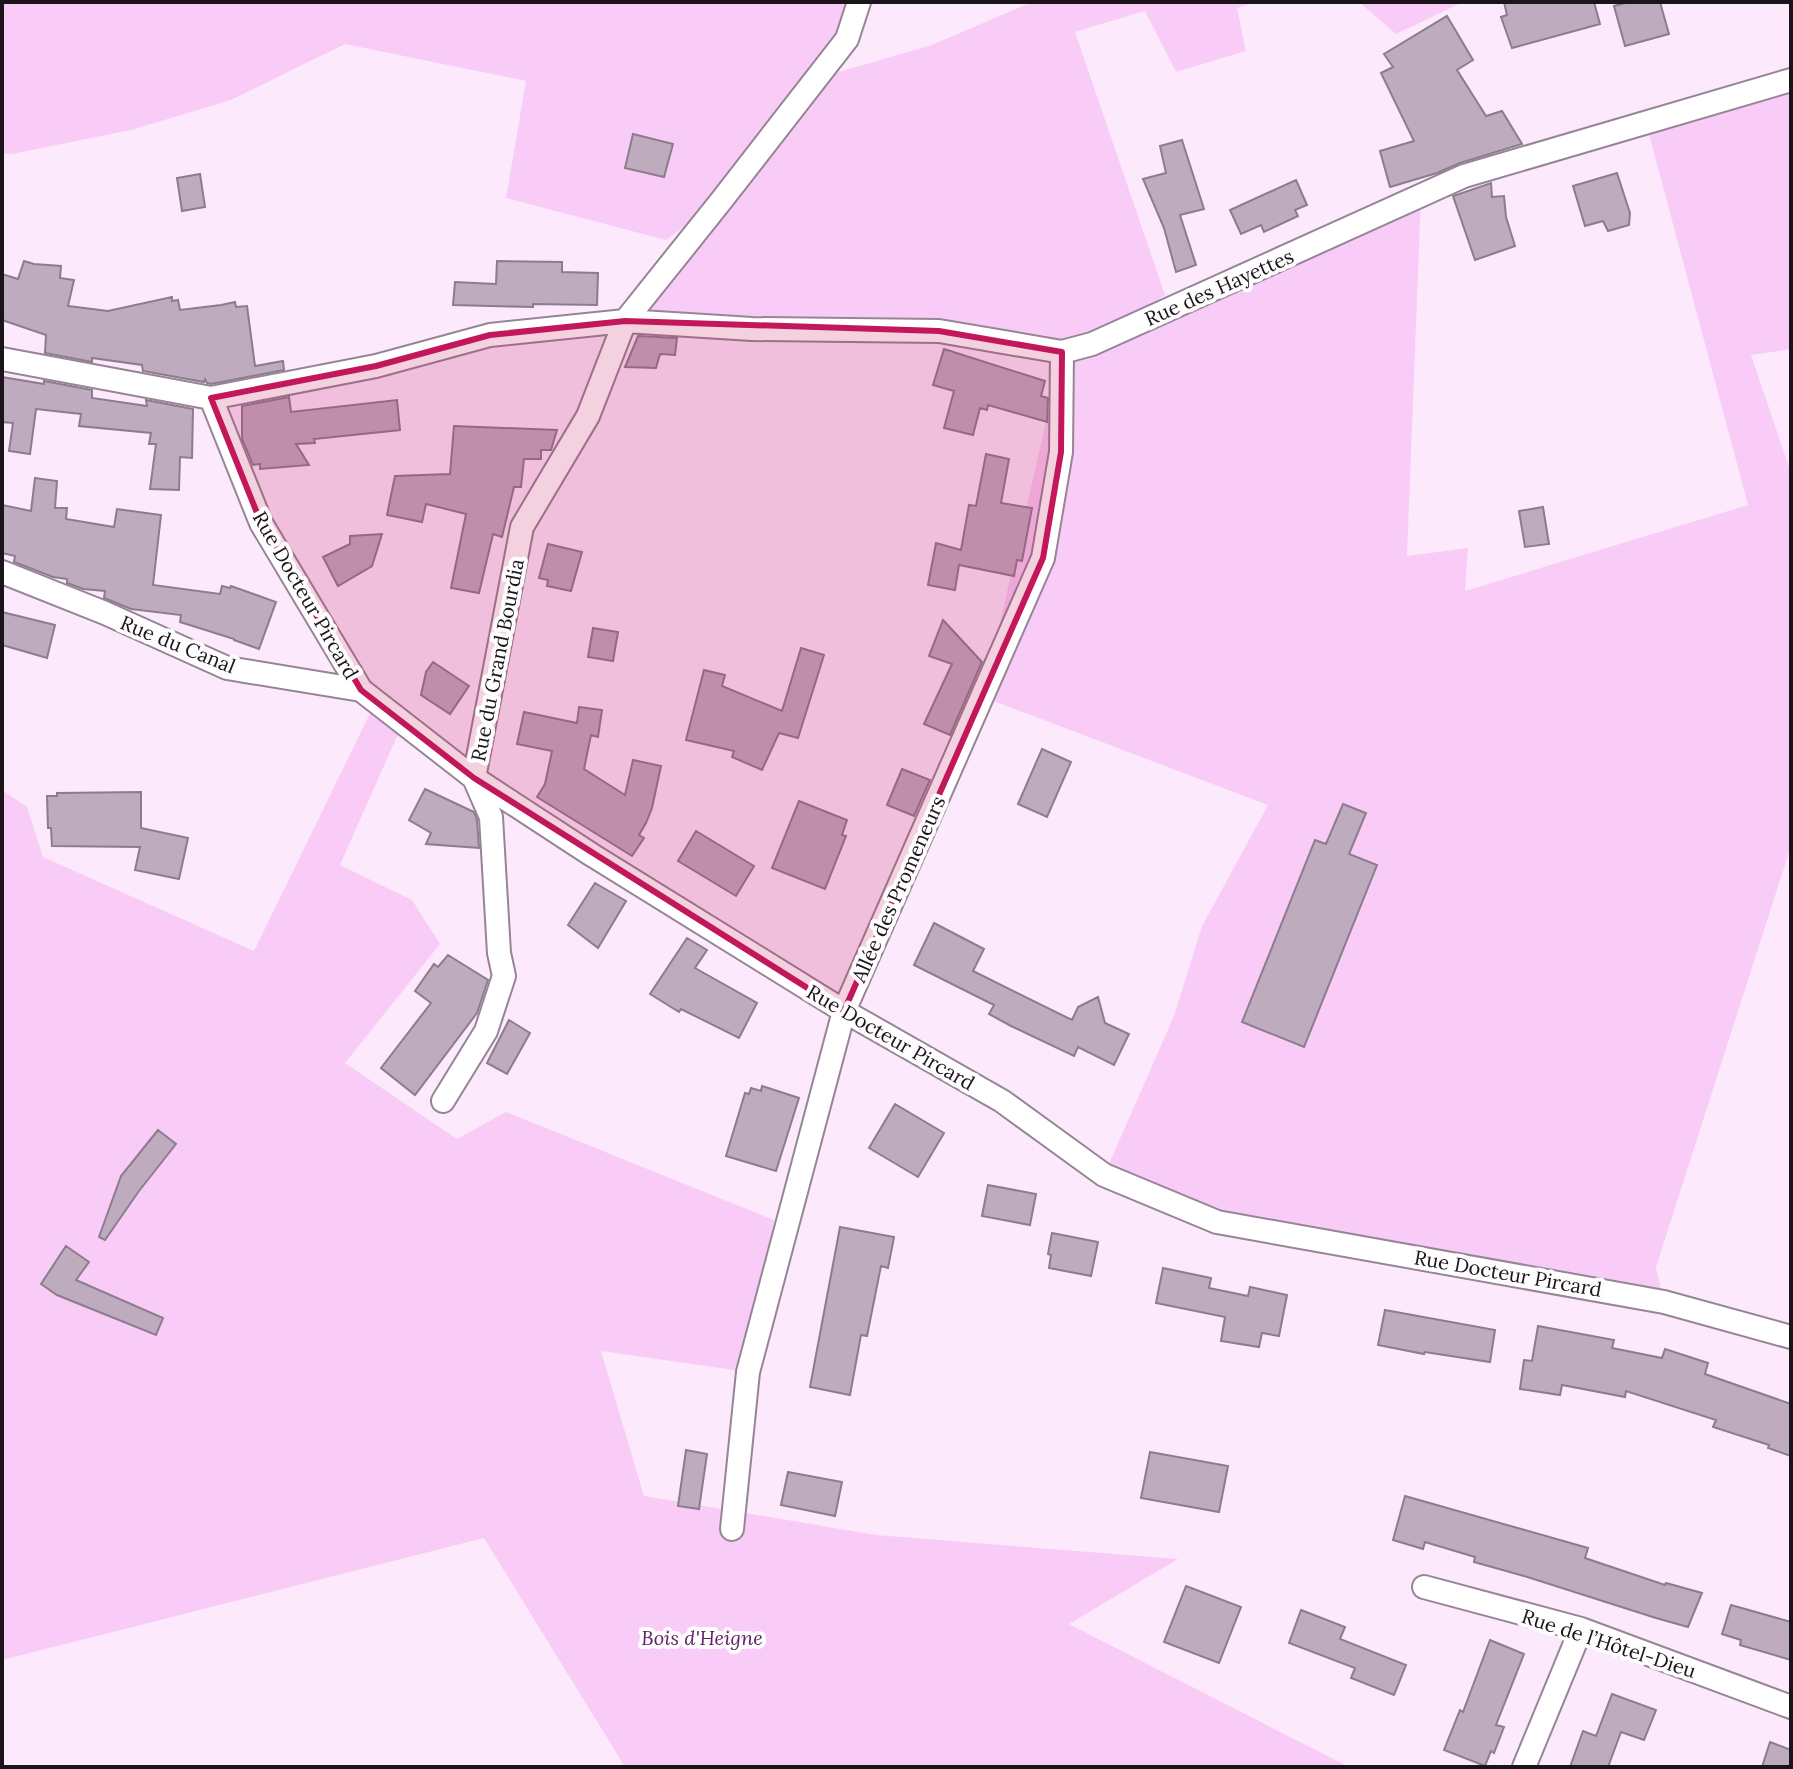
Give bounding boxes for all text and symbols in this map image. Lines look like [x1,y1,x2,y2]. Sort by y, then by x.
street label: Rue des Hayettes [1141,243,1297,331]
street label: Rue Docteur Pircard [248,507,364,683]
street label: Rue du Grand Bourdia [465,557,529,763]
street label: Rue du Canal [117,610,239,678]
street label: Allée des Promeneurs [845,792,950,987]
street label: Rue Docteur Pircard [803,979,979,1095]
street label: Rue Docteur Pircard [1412,1244,1604,1302]
street label: Rue de l’Hôtel-Dieu [1519,1603,1699,1683]
park label: Bois d'Heigne [641,1625,763,1650]

